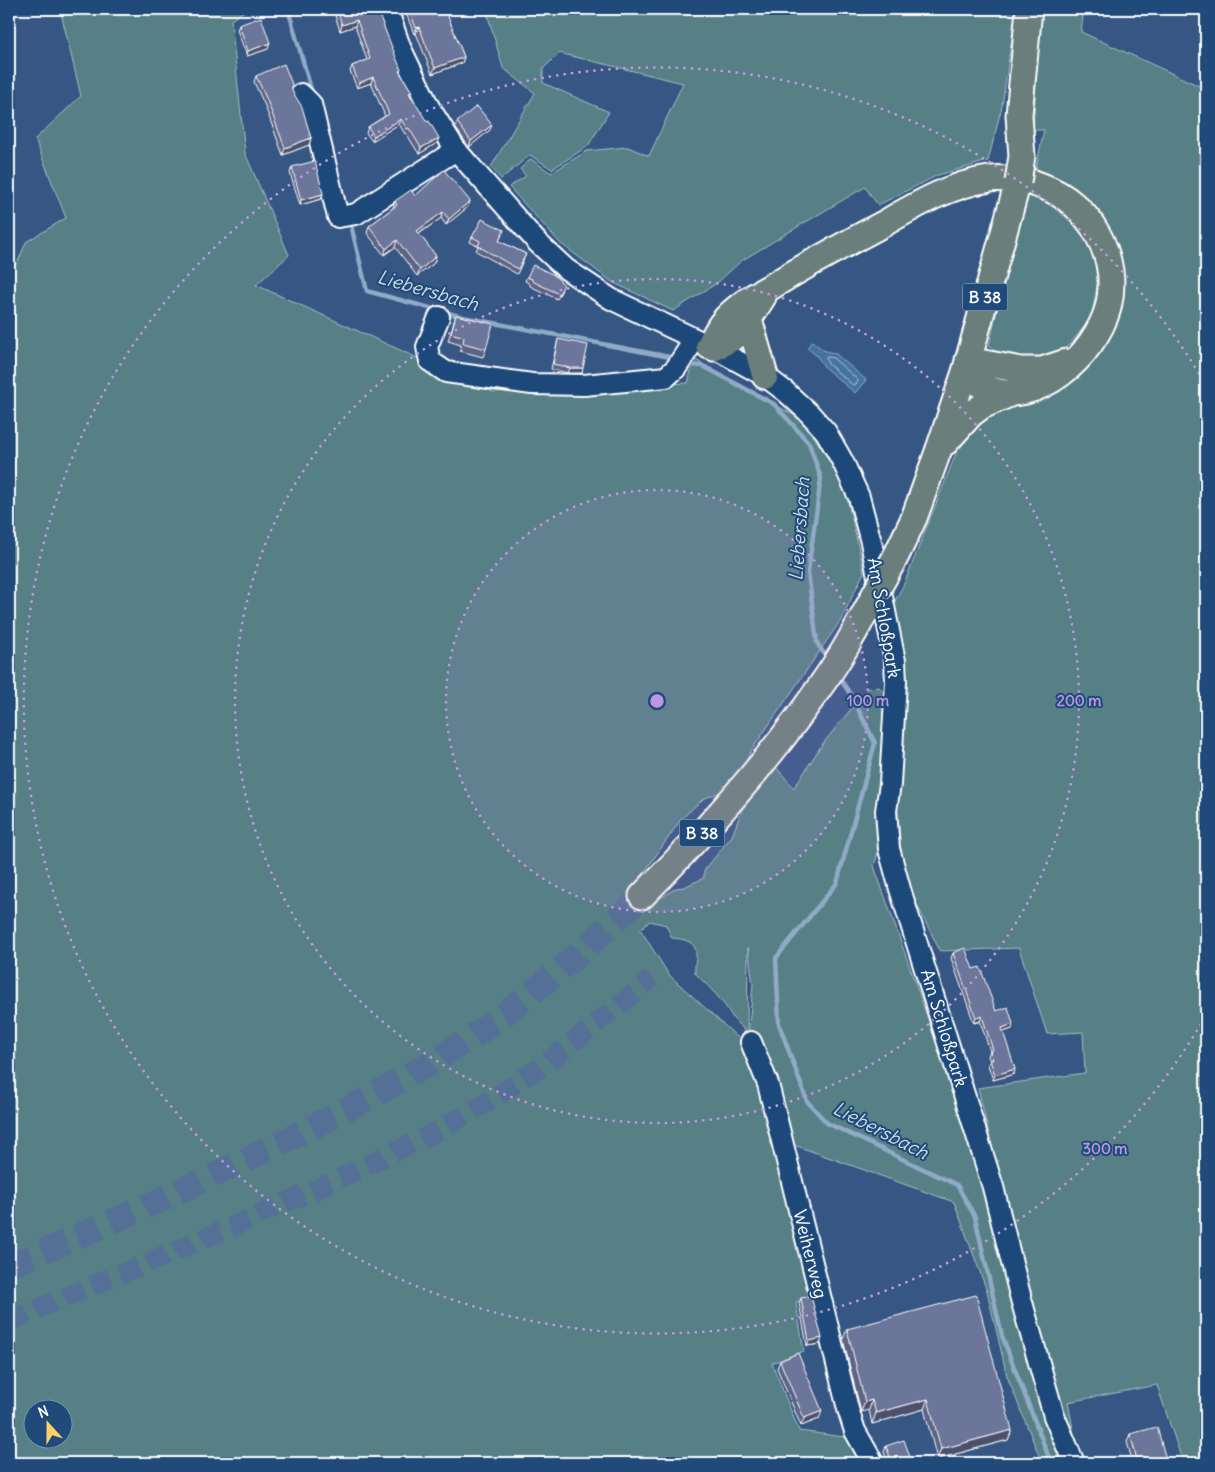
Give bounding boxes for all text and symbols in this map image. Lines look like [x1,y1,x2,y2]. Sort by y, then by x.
water label: Liebersbach [375,264,482,316]
road number: B 38 [962,284,1008,310]
water label: Liebersbach [783,475,815,582]
street label: Am Schloßpark [863,556,906,680]
text: 100 m [847,691,889,710]
text: 200 m [1057,691,1101,710]
centre of rings [648,692,666,710]
road number: B 38 [680,820,724,846]
street label: Am Schloßpark [916,966,973,1090]
water label: Liebersbach [829,1096,934,1165]
text: 300 m [1083,1139,1128,1158]
street label: Weiherweg [788,1207,833,1301]
north arrow [22,1400,72,1450]
text: N [36,1402,51,1422]

